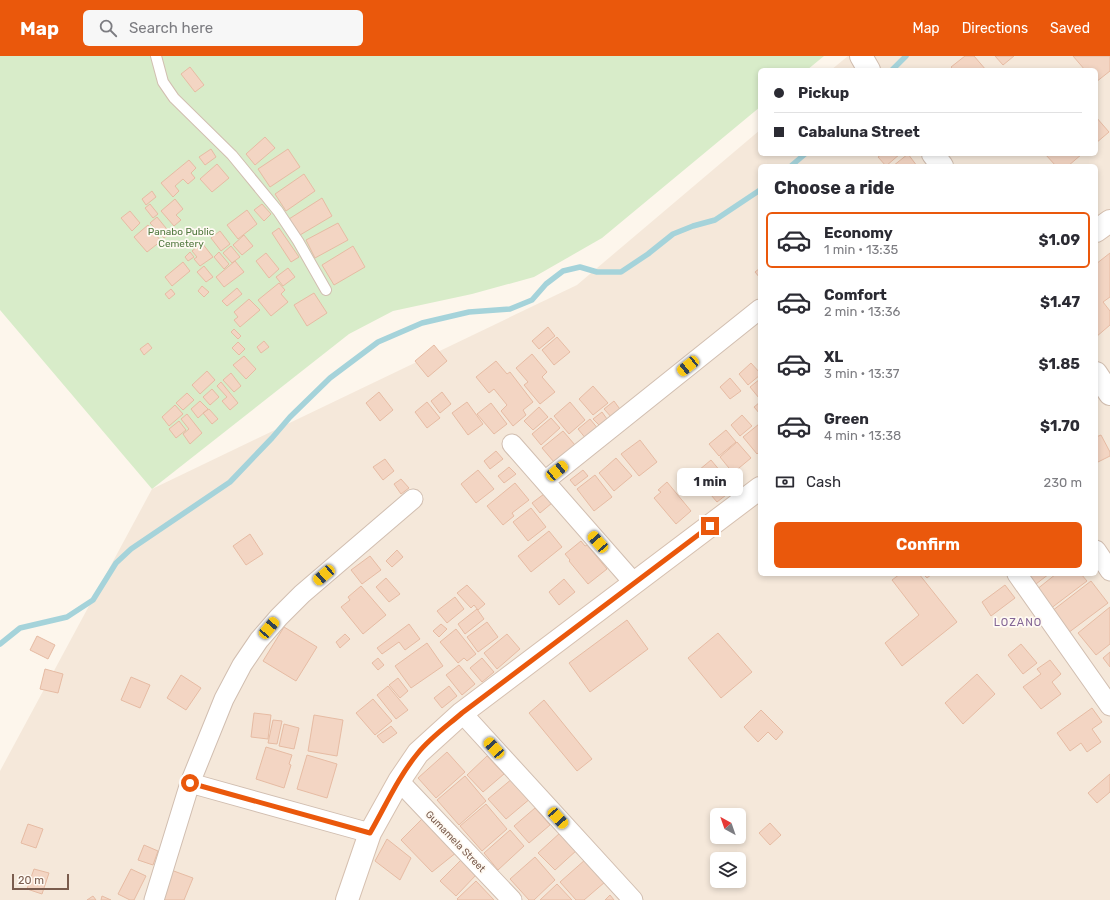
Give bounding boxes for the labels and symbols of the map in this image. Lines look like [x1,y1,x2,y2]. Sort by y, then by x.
park label: Panabo Public Cemetery [148,226,215,250]
car [675,354,701,378]
car [544,459,570,483]
callout: 1 min [677,468,743,496]
route end [701,517,719,535]
car [586,529,610,555]
car [311,563,337,587]
car [257,615,281,641]
district label: LOZANO [994,616,1042,629]
car [482,735,506,761]
route start [181,774,199,792]
car [546,805,570,831]
street label: Gumamela Street [423,808,488,875]
north arrow [710,808,746,844]
scale bar [12,872,69,891]

